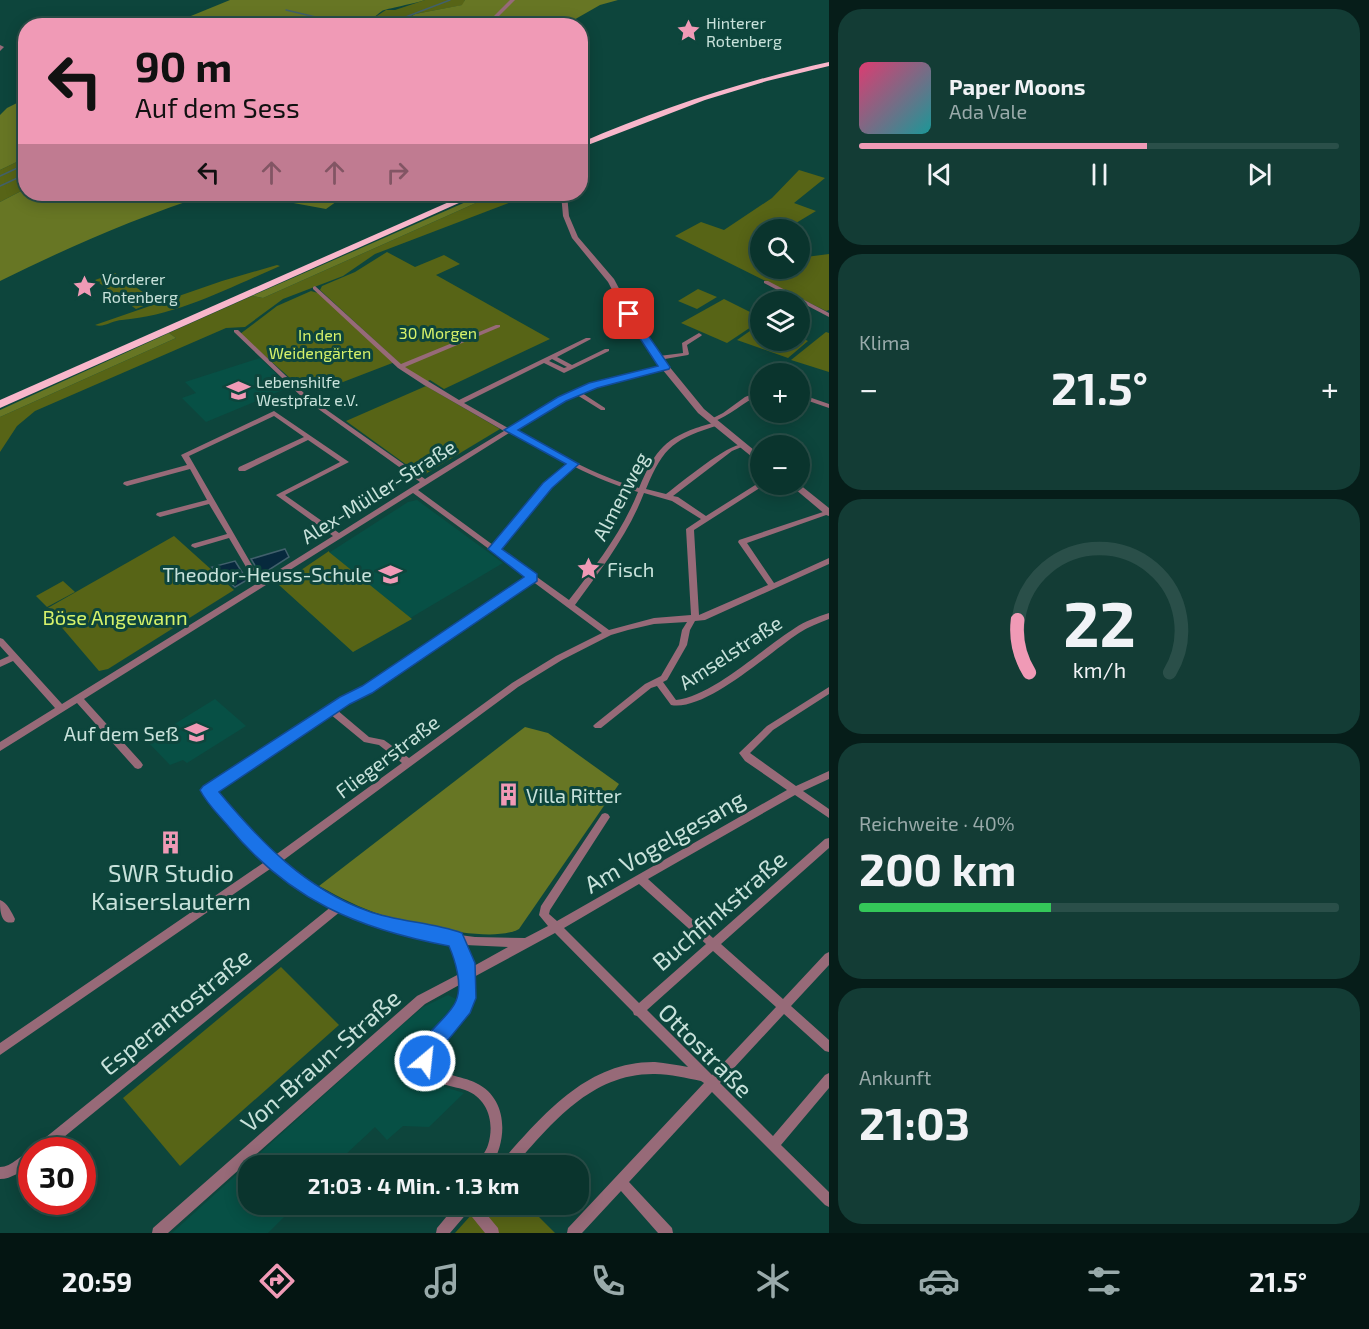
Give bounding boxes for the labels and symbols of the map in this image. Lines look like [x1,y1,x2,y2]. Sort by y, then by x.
place label: Hinterer Rotenberg [706,13,782,50]
place icon: Hinterer Rotenberg [675,18,701,44]
place label: Vorderer Rotenberg [102,269,178,306]
place icon: Vorderer Rotenberg [71,274,97,300]
pin [603,288,654,339]
park label: 30 Morgen [399,323,477,342]
park label: In den Weidengärten [269,325,371,362]
place label: Lebenshilfe Westpfalz e.V. [256,372,359,409]
school or university icon: Lebenshilfe Westpfalz e.V. [225,377,251,403]
street label: Alex-Müller-Straße [296,434,460,548]
street label: Almenweg [587,448,653,544]
place icon: Fisch [576,556,602,582]
place label: Fisch [607,557,654,581]
school or university icon: Theodor-Heuss-Schule [377,561,403,587]
place label: Theodor-Heuss-Schule [163,562,372,586]
park label: Böse Angewann [42,605,188,629]
street label: Amselstraße [674,610,786,694]
street label: Fliegerstraße [331,709,443,803]
school or university icon: Auf dem Seß [184,720,210,746]
place label: Auf dem Seß [64,721,179,745]
building icon: Villa Ritter [495,782,521,808]
place label: Villa Ritter [526,783,622,807]
street label: Am Vogelgesang [579,783,749,899]
building icon: SWR Studio Kaiserslautern [158,829,184,855]
street label: Buchfinkstraße [646,844,792,976]
place label: SWR Studio Kaiserslautern [91,858,251,915]
street label: Esperantostraße [94,941,256,1081]
street label: Von-Braun-Straße [234,983,406,1137]
street label: Ottostraße [653,997,759,1103]
position arrow [393,1029,457,1093]
speed limit sign: 30 [18,1137,96,1215]

